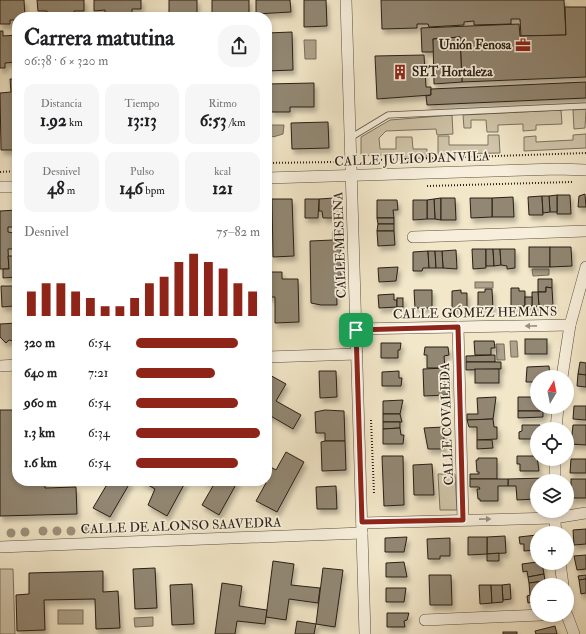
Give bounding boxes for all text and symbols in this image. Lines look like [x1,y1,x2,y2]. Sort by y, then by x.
text: Carrera matutina [24,24,174,52]
button: share [218,25,260,67]
office icon: Unión Fenosa [514,36,532,54]
place label: Unión Fenosa [439,37,512,53]
text: 06:38 · 6 × 320 m [24,53,108,69]
building icon: SET Hortaleza [391,63,409,81]
place label: SET Hortaleza [412,64,493,80]
text: Distancia [41,97,82,110]
text: Tiempo [125,97,159,110]
text: Ritmo [209,97,237,110]
text: 1.92 [40,110,67,131]
text: 13:13 [127,110,157,131]
text: 6:53 [200,110,227,131]
text: km [67,116,83,129]
text: /km [227,116,246,129]
street label: CALLE JULIO DANVILA [334,148,491,170]
text: Desnivel [42,165,80,178]
text: Pulso [130,165,154,178]
text: kcal [214,165,231,178]
text: 48 [47,178,64,199]
text: 146 [119,178,143,199]
text: 121 [212,178,233,199]
text: m [64,184,75,197]
text: bpm [143,184,165,197]
street label: CALLE MESENA [330,191,350,299]
text: Desnivel [24,224,69,240]
text: 75–82 m [216,224,260,240]
street label: CALLE GÓMEZ HEMANS [393,303,557,322]
pin [339,313,373,347]
icon: arrive [345,319,367,341]
one-way arrow [524,323,537,329]
text: 320 m [24,335,55,351]
text: 6:54 [88,335,110,351]
street label: CALLE COVALEDA [437,362,457,486]
text: 640 m [24,365,57,381]
text: 7:21 [88,365,108,381]
north arrow [530,370,574,414]
map controls [530,370,574,622]
text: 960 m [24,395,57,411]
text: 6:54 [88,395,110,411]
button: locate [530,422,574,466]
text: 1.3 km [24,425,55,441]
text: 6:34 [88,425,110,441]
text: 1.6 km [24,455,57,471]
text: 6:54 [88,455,110,471]
button: layers [530,474,574,518]
street label: CALLE DE ALONSO SAAVEDRA [80,514,282,538]
one-way arrow [479,516,491,523]
button: + [530,526,574,570]
button: − [530,578,574,622]

